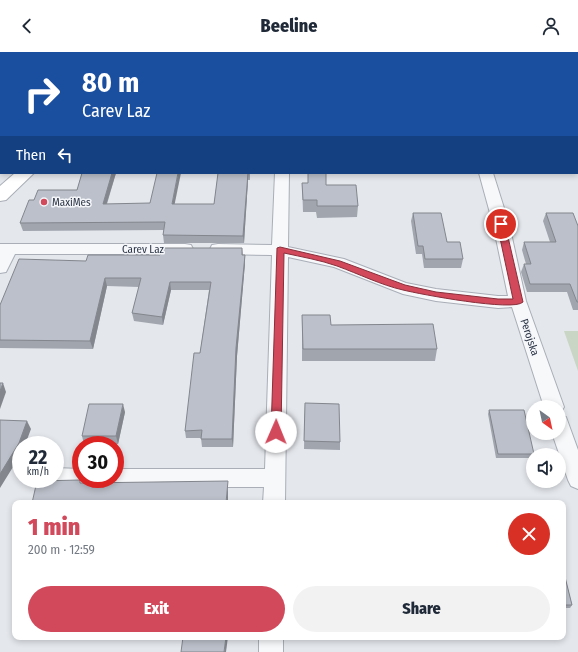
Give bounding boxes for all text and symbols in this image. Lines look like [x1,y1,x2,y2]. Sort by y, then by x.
icon: back [16,15,38,37]
text: Beeline [261,15,317,37]
icon: person [540,15,562,37]
text: 80 m [82,66,139,99]
icon: right [16,68,68,120]
text: Carev Laz [82,100,150,122]
icon: left [54,144,76,166]
text: Then [16,146,46,164]
place label: MaxiMes [52,196,91,209]
marker: MaxiMes [39,197,49,207]
pin [484,207,518,241]
icon: arrive [490,213,512,235]
street label: Carev Laz [122,243,165,256]
street label: Perojska [517,317,542,357]
north arrow [526,400,566,440]
map controls [526,400,566,488]
position arrow [255,411,297,453]
speed limit sign: 30 [72,436,124,488]
text: 22 [29,445,47,469]
button: sound [526,448,566,488]
text: km/h [27,466,49,478]
text: 1 min [28,513,80,541]
button: close [508,513,550,555]
text: 200 m · 12:59 [28,542,95,557]
button: Exit [28,586,285,632]
button: Share [293,586,550,632]

